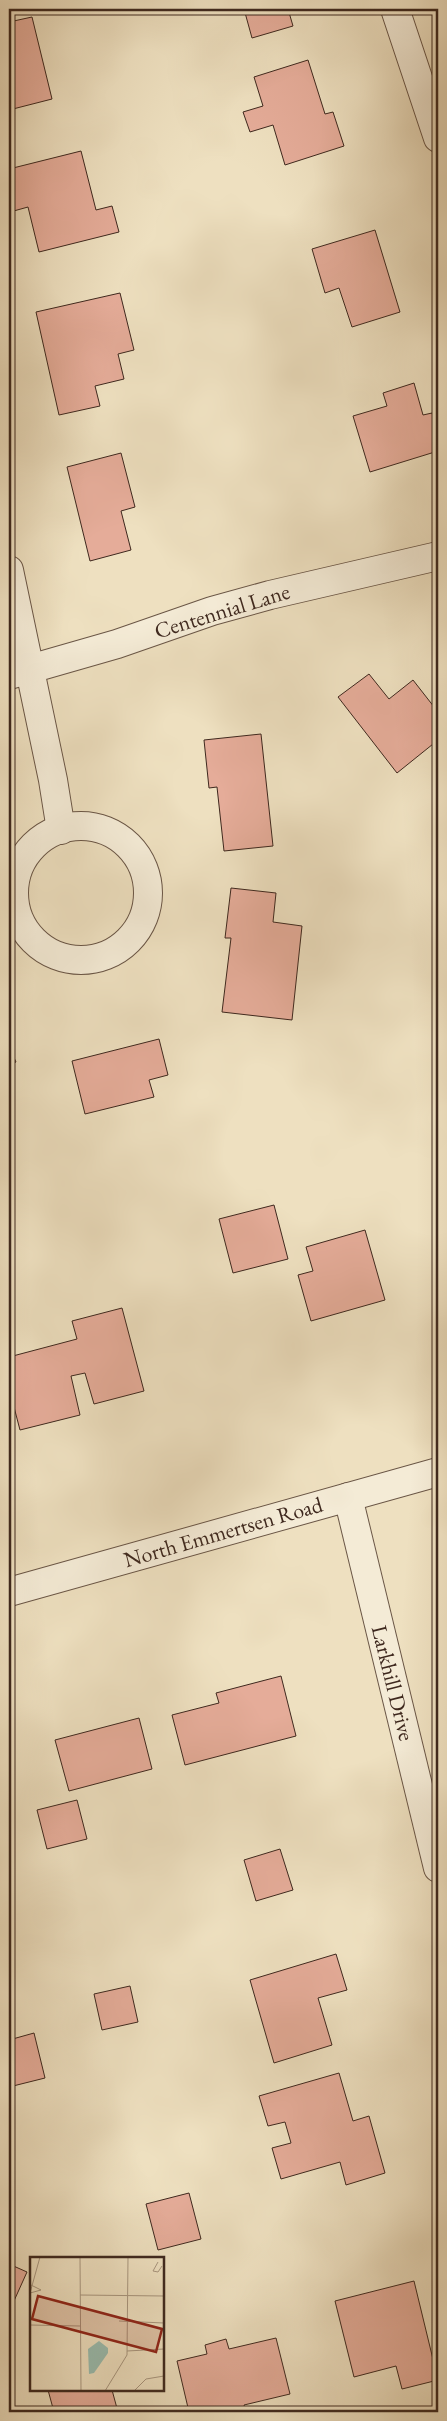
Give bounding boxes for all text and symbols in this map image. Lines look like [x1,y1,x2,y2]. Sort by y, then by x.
street label: Centennial Lane [151,577,294,645]
street label: North Emmertsen Road [120,1489,327,1574]
street label: Larkhill Drive [365,1622,421,1744]
inset map [30,2257,164,2391]

